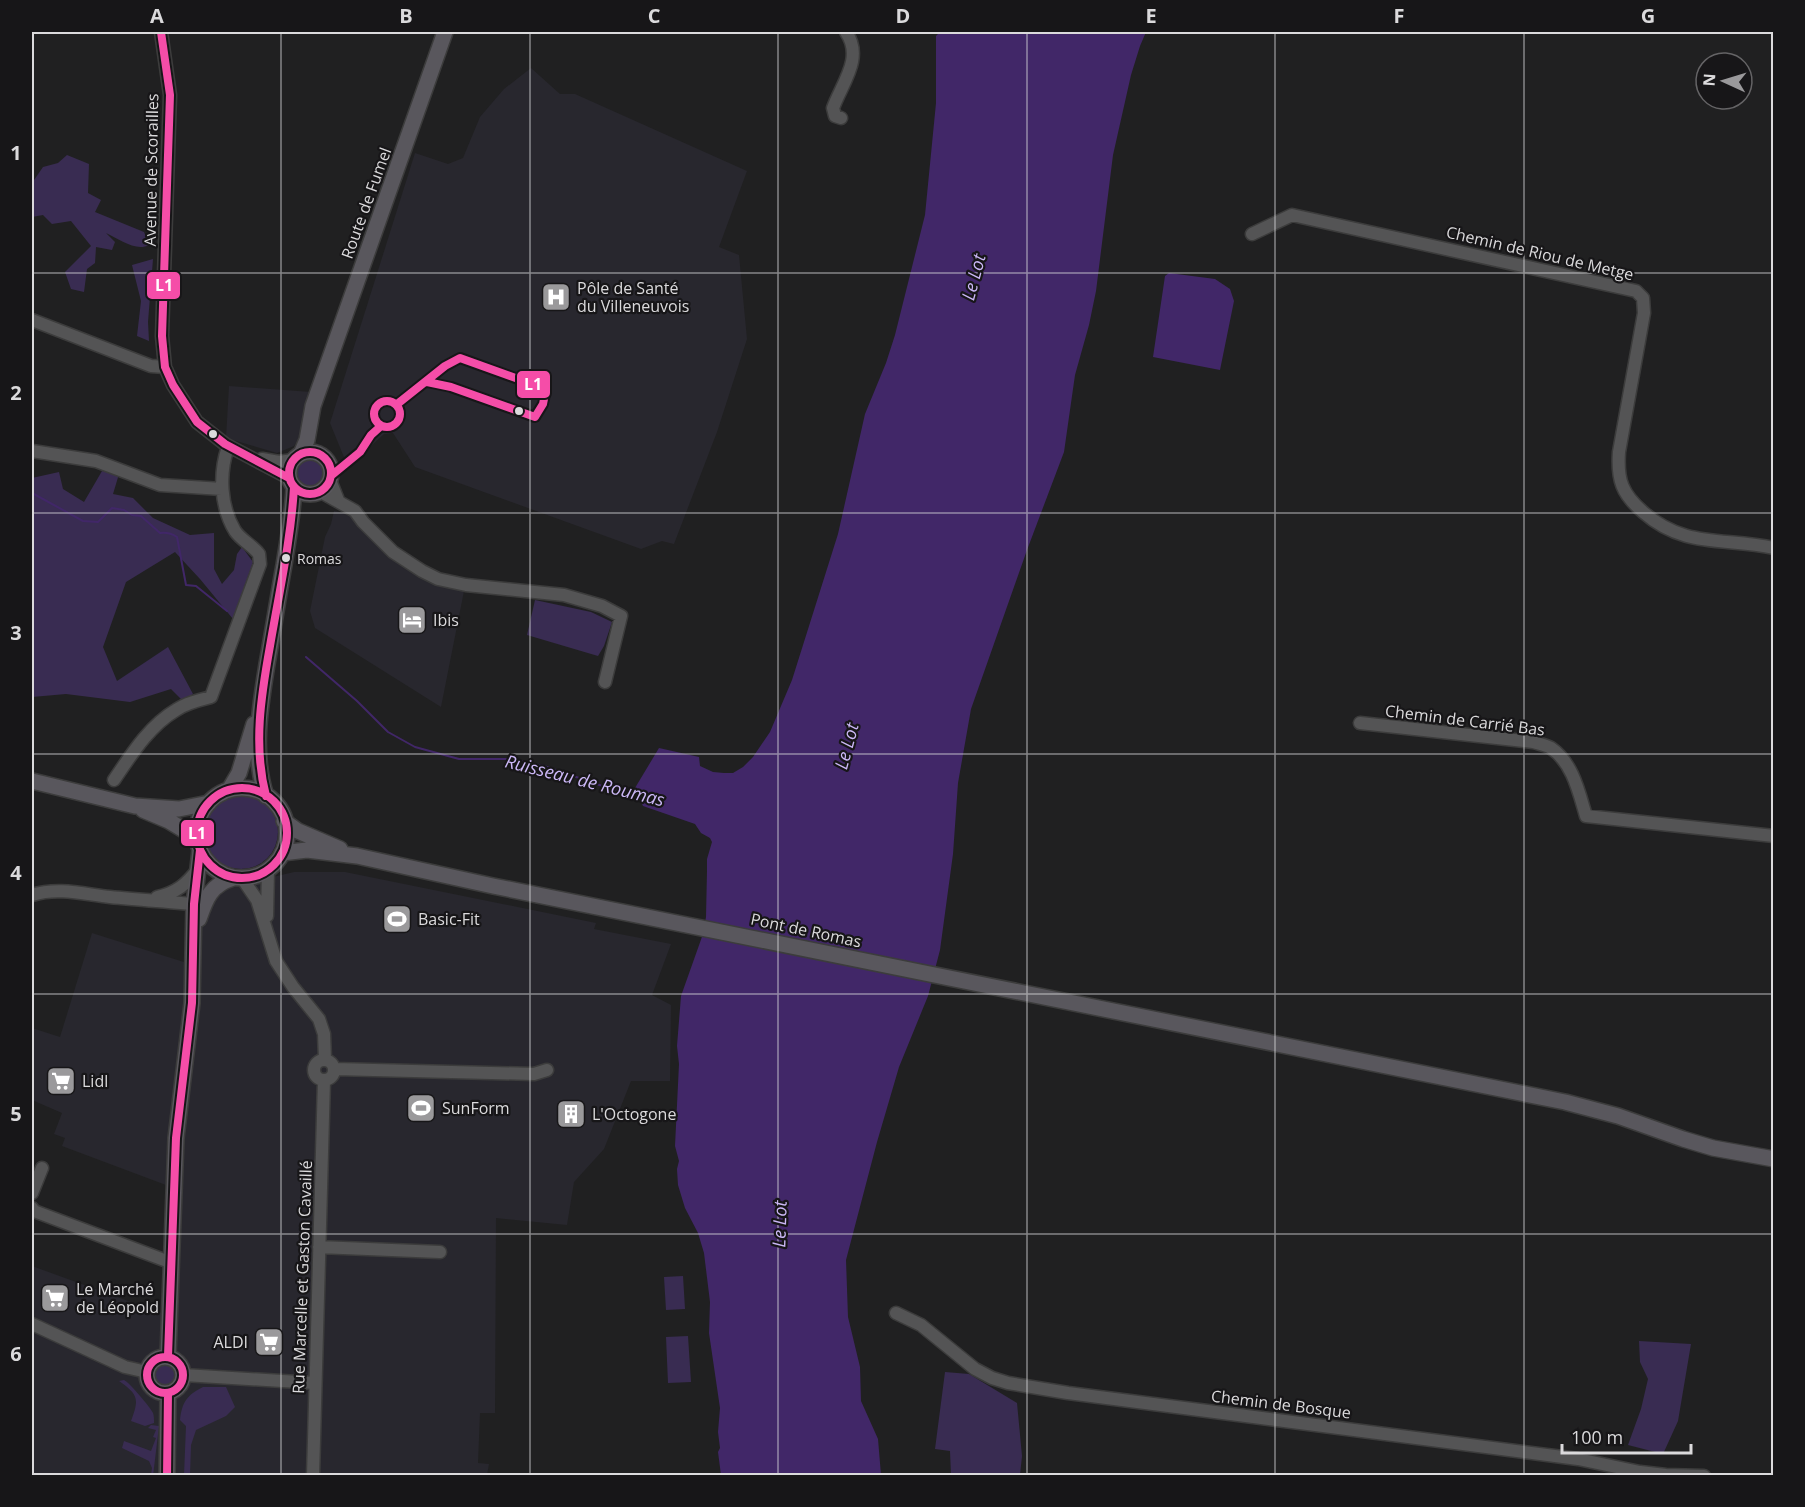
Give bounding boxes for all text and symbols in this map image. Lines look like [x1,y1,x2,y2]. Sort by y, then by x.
text: A [150,2,164,29]
text: B [399,2,413,29]
text: C [648,2,661,29]
text: D [896,2,910,29]
text: E [1145,2,1157,29]
text: F [1394,2,1404,29]
text: G [1641,2,1655,29]
north arrow [1694,51,1754,111]
text: N [1698,73,1720,87]
street label: Avenue de Scorailles [139,93,163,247]
text: 1 [10,139,22,166]
street label: Route de Fumel [336,144,396,262]
street label: Chemin de Riou de Metge [1444,221,1636,285]
water label: Le Lot [955,250,991,303]
line badge: L1 [146,271,181,300]
text: L1 [155,274,173,296]
place label: Pôle de Santé du Villeneuvois [577,277,689,317]
hospital icon: Pôle de Santé du Villeneuvois [540,281,572,313]
line badge: L1 [516,370,551,399]
text: L1 [524,373,542,395]
text: 2 [10,379,22,406]
unlabelled marker [513,405,525,417]
unlabelled marker [207,428,219,440]
place label: Romas [297,549,342,568]
marker: Romas [280,552,292,564]
hotel icon: Ibis [396,604,428,636]
place label: Ibis [433,609,459,631]
text: 3 [10,619,22,646]
street label: Chemin de Carrié Bas [1384,699,1546,741]
water label: Le Lot [828,719,864,772]
water label: Ruisseau de Roumas [503,749,667,811]
line badge: L1 [180,819,215,847]
text: L1 [188,822,206,844]
text: 4 [10,859,22,886]
sports icon: Basic-Fit [381,903,413,935]
place label: Basic-Fit [418,908,480,930]
street label: Pont de Romas [749,908,863,952]
supermarket icon: Lidl [45,1065,77,1097]
place label: Lidl [82,1070,108,1092]
sports icon: SunForm [405,1092,437,1124]
place label: SunForm [442,1097,510,1119]
building icon: L'Octogone [555,1098,587,1130]
text: 5 [10,1100,22,1127]
place label: L'Octogone [592,1103,676,1125]
street label: Rue Marcelle et Gaston Cavaillé [287,1160,317,1394]
water label: Le Lot [766,1199,792,1248]
place label: Le Marché de Léopold [76,1278,159,1318]
supermarket icon: Le Marché de Léopold [39,1282,71,1314]
supermarket icon: ALDI [253,1326,285,1358]
place label: ALDI [213,1331,248,1353]
text: 6 [10,1340,22,1367]
street label: Chemin de Bosque [1210,1385,1352,1423]
scale bar [1562,1417,1691,1455]
text: 100 m [1571,1425,1623,1449]

